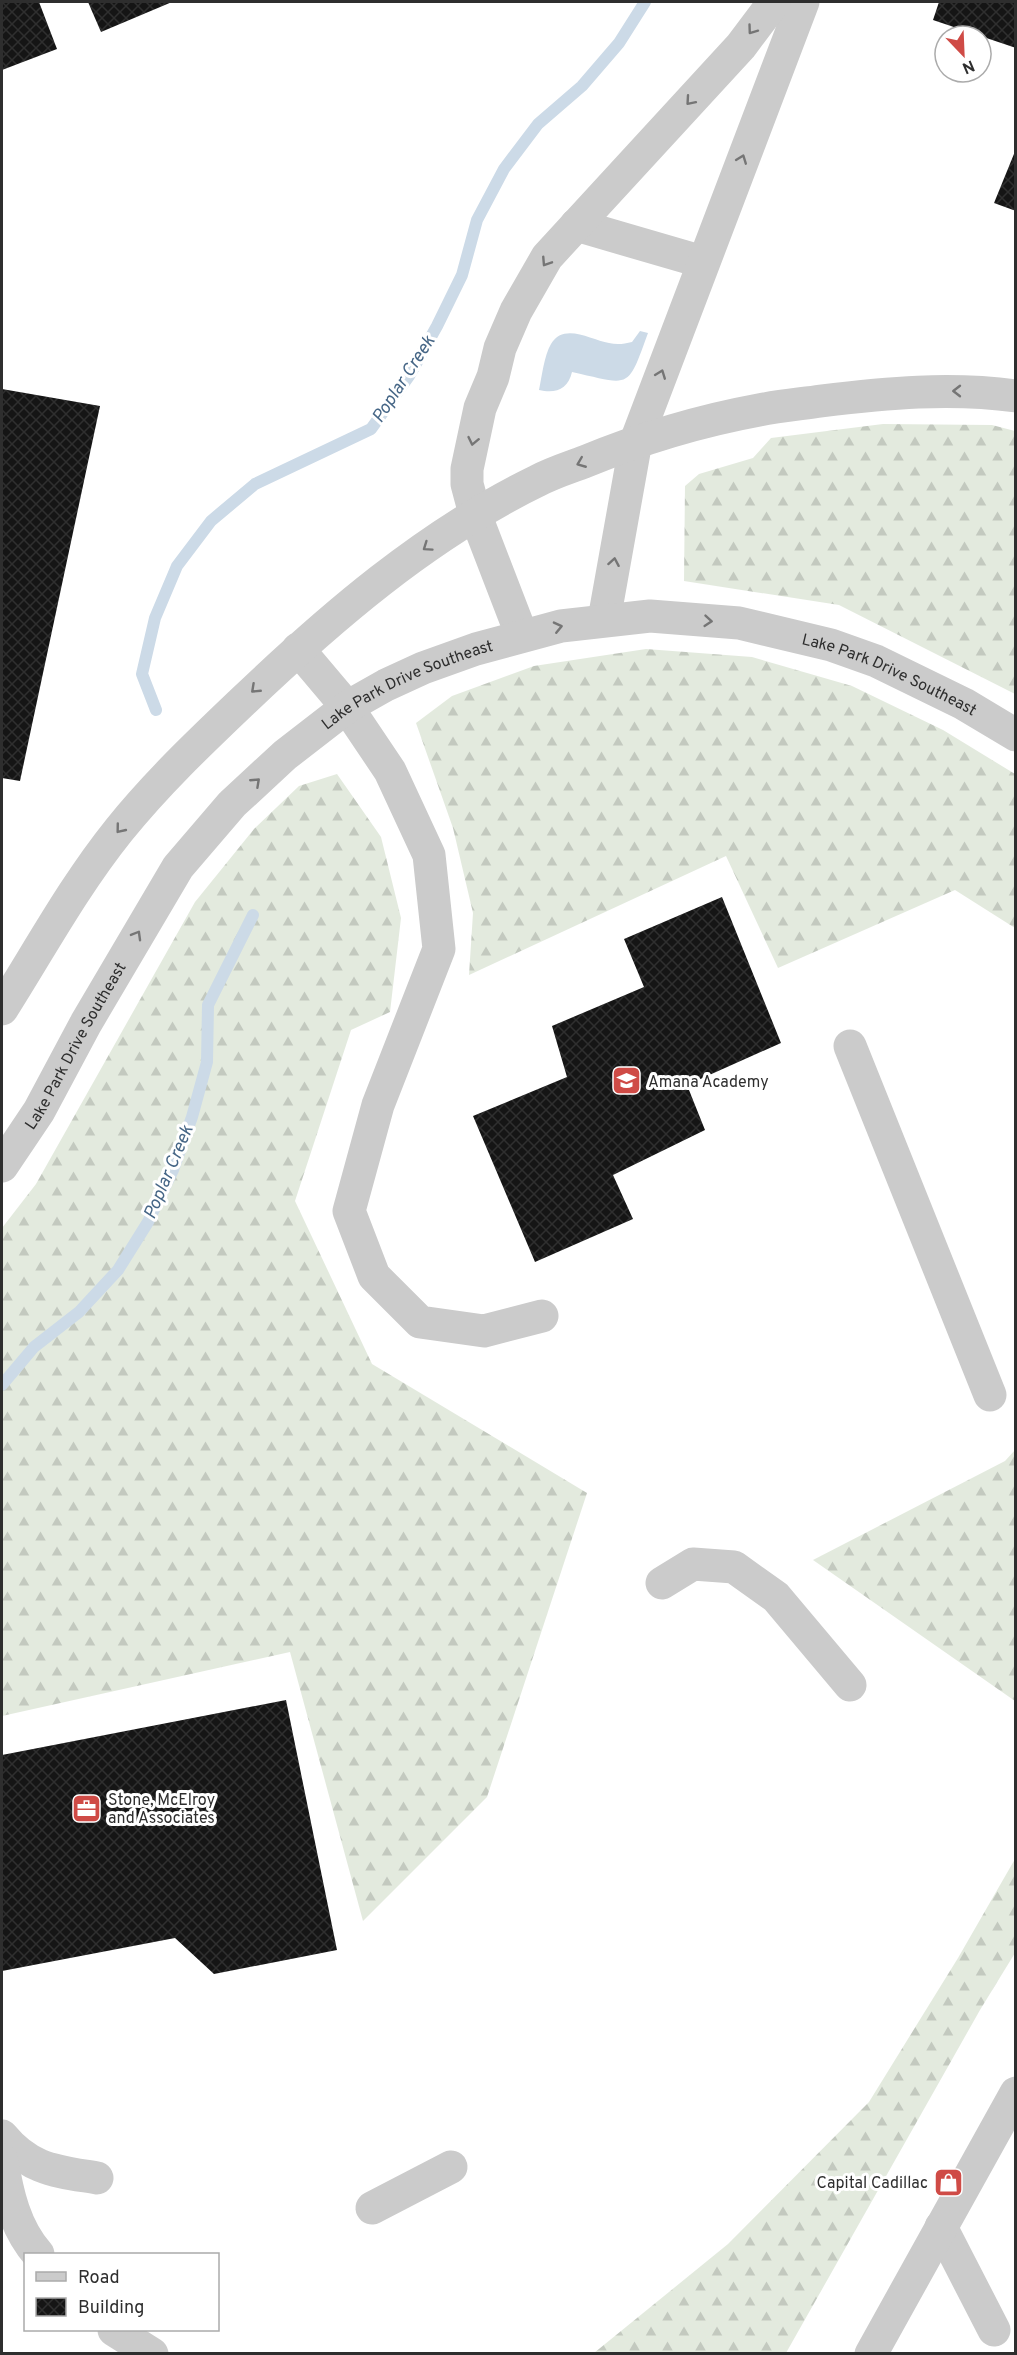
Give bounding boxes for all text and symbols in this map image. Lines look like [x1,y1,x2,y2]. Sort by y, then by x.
one-way arrow [748,24,759,35]
north arrow [933,24,993,84]
text: N [959,55,977,77]
one-way arrow [686,94,697,105]
one-way arrow [734,155,747,165]
one-way arrow [542,255,553,266]
water label: Poplar Creek [367,331,442,428]
one-way arrow [654,369,666,380]
one-way arrow [953,385,962,397]
one-way arrow [467,436,480,446]
one-way arrow [577,456,588,468]
one-way arrow [422,540,433,551]
one-way arrow [608,558,620,567]
one-way arrow [704,614,713,627]
one-way arrow [552,621,562,634]
street label: Lake Park Drive Southeast [800,630,980,721]
street label: Lake Park Drive Southeast [318,637,495,735]
one-way arrow [252,682,262,693]
one-way arrow [249,778,260,789]
one-way arrow [117,823,128,834]
one-way arrow [130,931,141,941]
street label: Lake Park Drive Southeast [21,959,132,1134]
school or university icon: Amana Academy [611,1065,643,1097]
place label: Amana Academy [648,1073,769,1093]
water label: Poplar Creek [139,1121,200,1223]
place label: Stone, McElroy and Associates [108,1791,215,1829]
office icon: Stone, McElroy and Associates [71,1792,103,1824]
shop icon: Capital Cadillac [933,2166,965,2198]
place label: Capital Cadillac [817,2174,928,2194]
legend [24,2253,219,2331]
text: Road [78,2267,120,2290]
text: Building [78,2297,144,2320]

